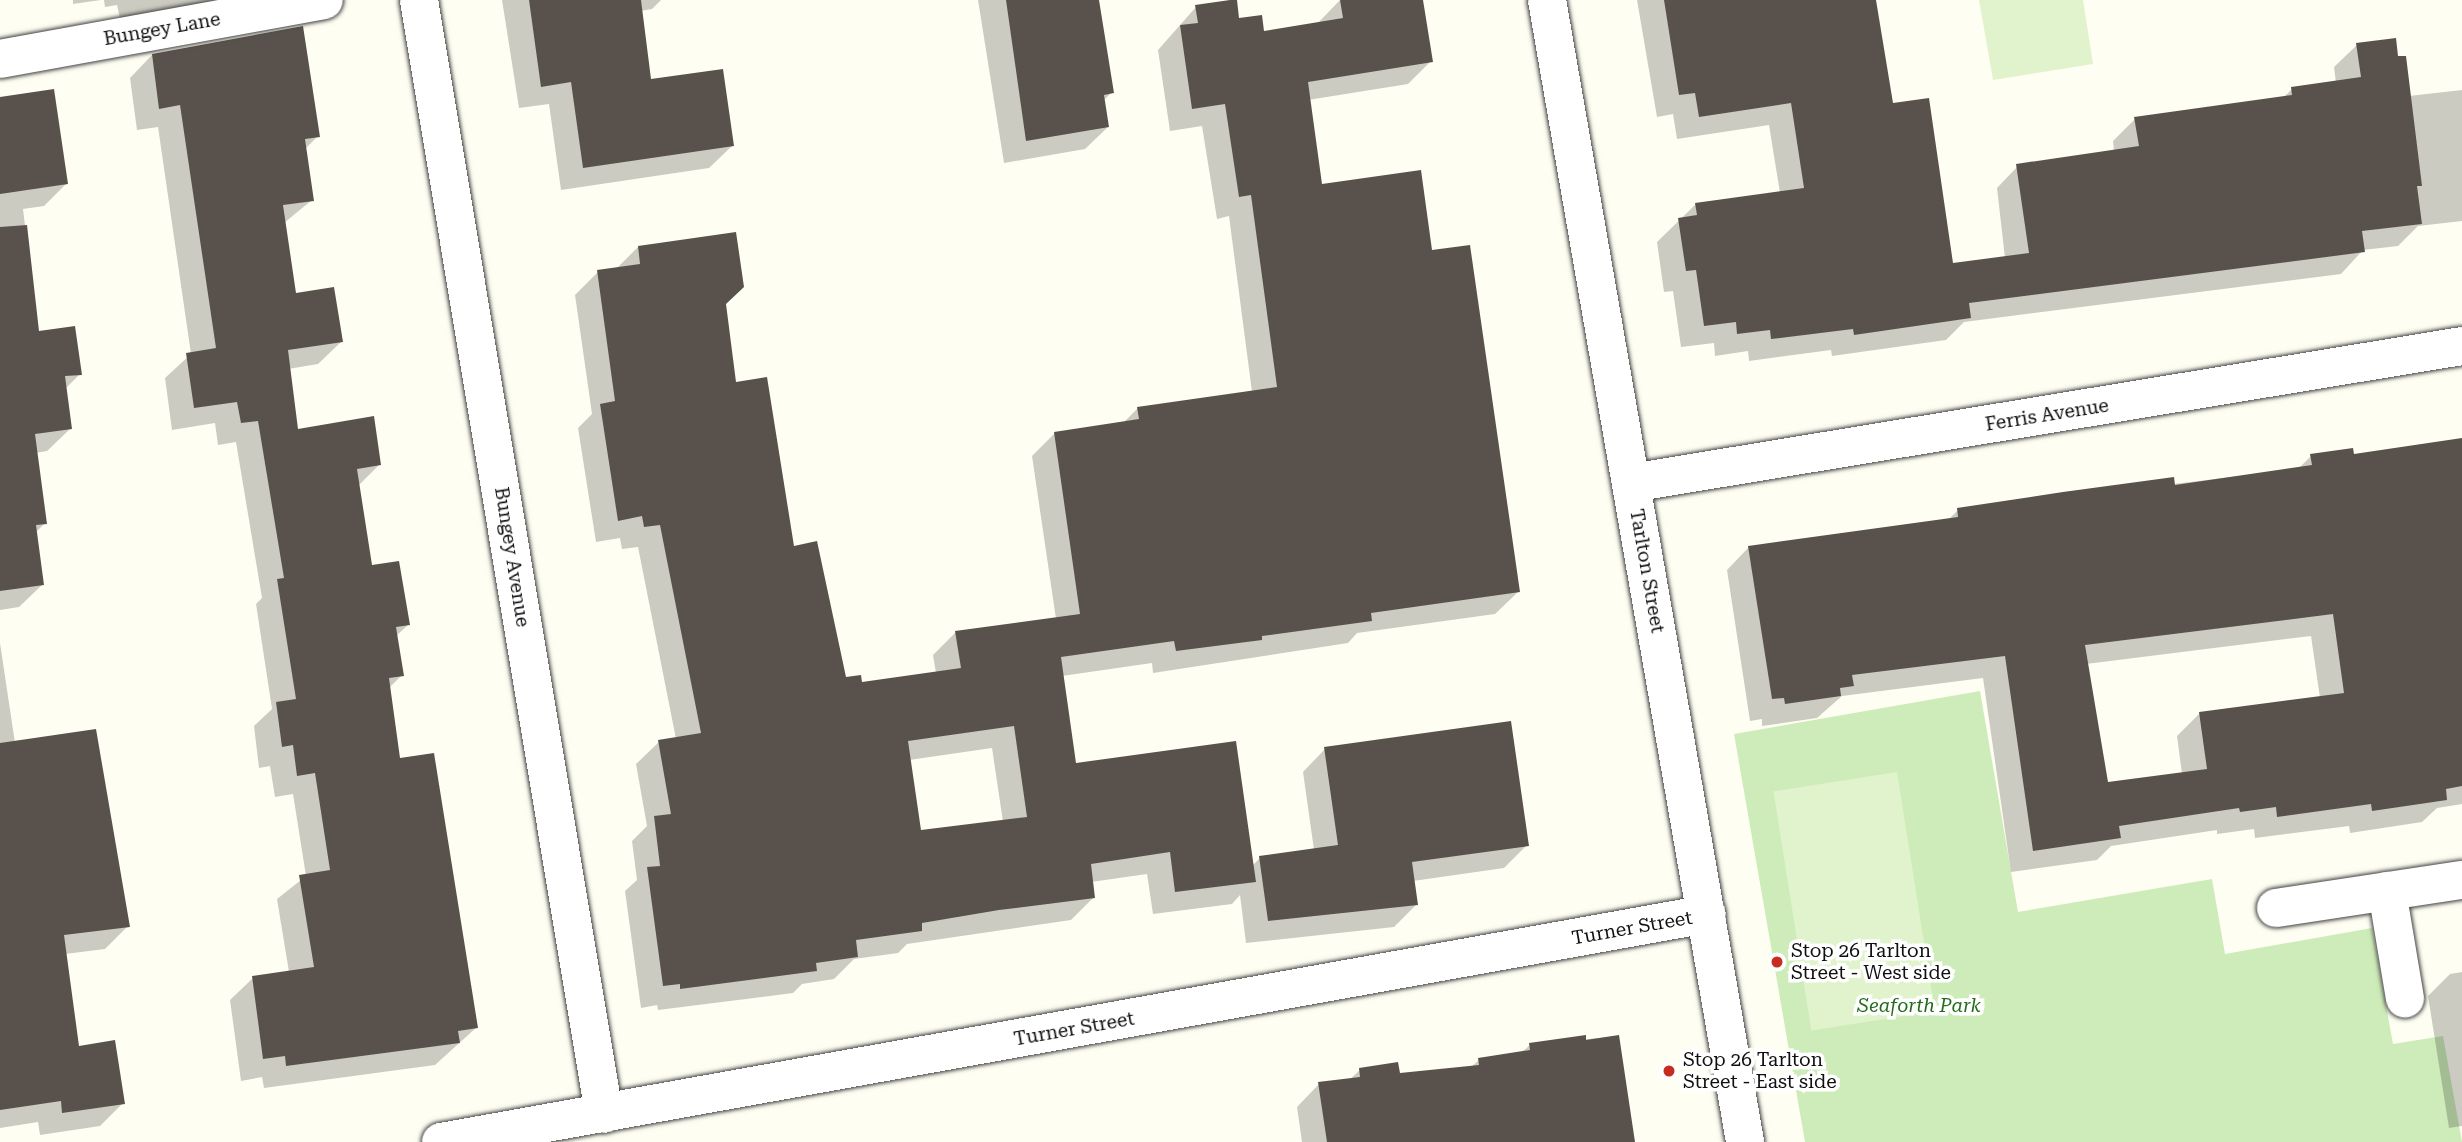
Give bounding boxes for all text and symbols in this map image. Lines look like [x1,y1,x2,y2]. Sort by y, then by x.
street label: Bungey Lane [102,8,222,50]
street label: Ferris Avenue [1984,394,2110,436]
street label: Bungey Avenue [490,485,534,629]
street label: Tarlton Street [1625,507,1669,635]
street label: Turner Street [1570,906,1694,950]
place label: Stop 26 Tarlton Street - West side [1791,940,1951,984]
marker: Stop 26 Tarlton Street - West side [1769,954,1785,970]
park label: Seaforth Park [1857,995,1981,1017]
street label: Turner Street [1012,1007,1136,1051]
place label: Stop 26 Tarlton Street - East side [1683,1049,1837,1093]
marker: Stop 26 Tarlton Street - East side [1661,1063,1677,1079]

